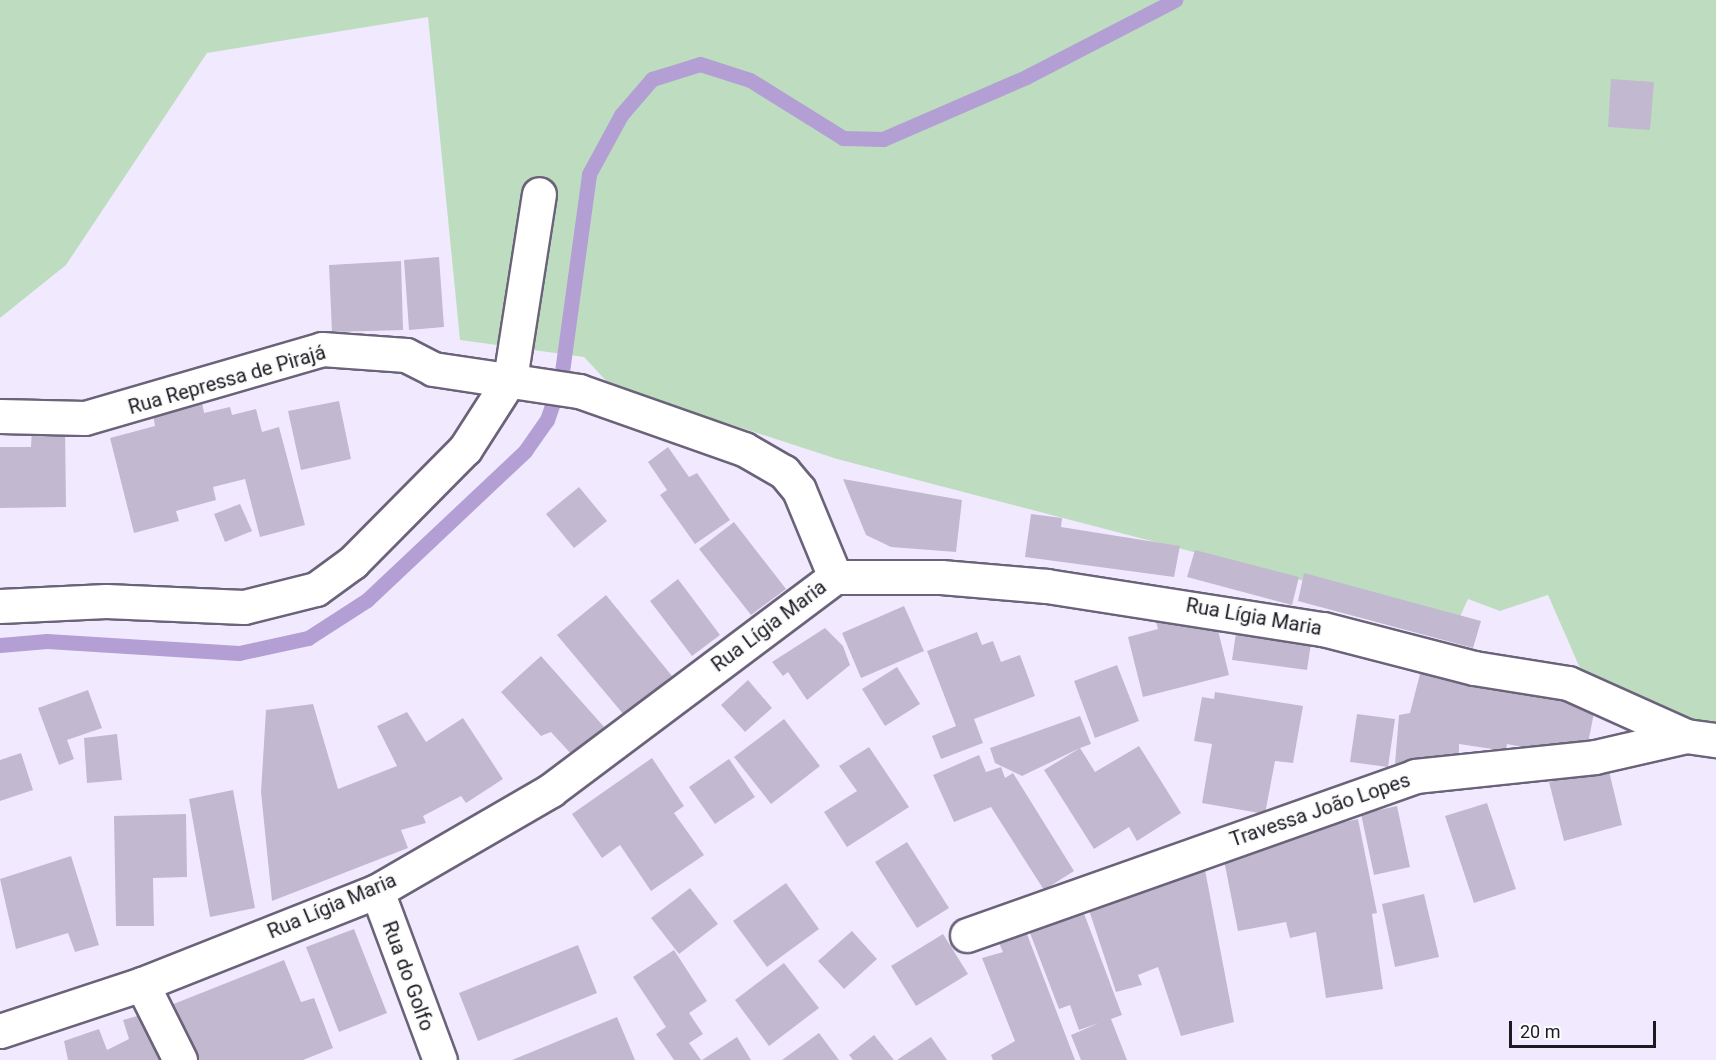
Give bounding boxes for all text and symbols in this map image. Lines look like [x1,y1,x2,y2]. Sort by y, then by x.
street label: Rua Repressa de Pirajá [126,340,328,420]
street label: Rua Lígia Maria [707,575,831,677]
street label: Rua Lígia Maria [1184,593,1324,641]
street label: Travessa João Lopes [1227,768,1413,852]
street label: Rua Lígia Maria [264,868,400,944]
street label: Rua do Golfo [377,918,439,1034]
scale bar [1512,1009,1659,1047]
text: 20 m [1520,1021,1560,1042]

